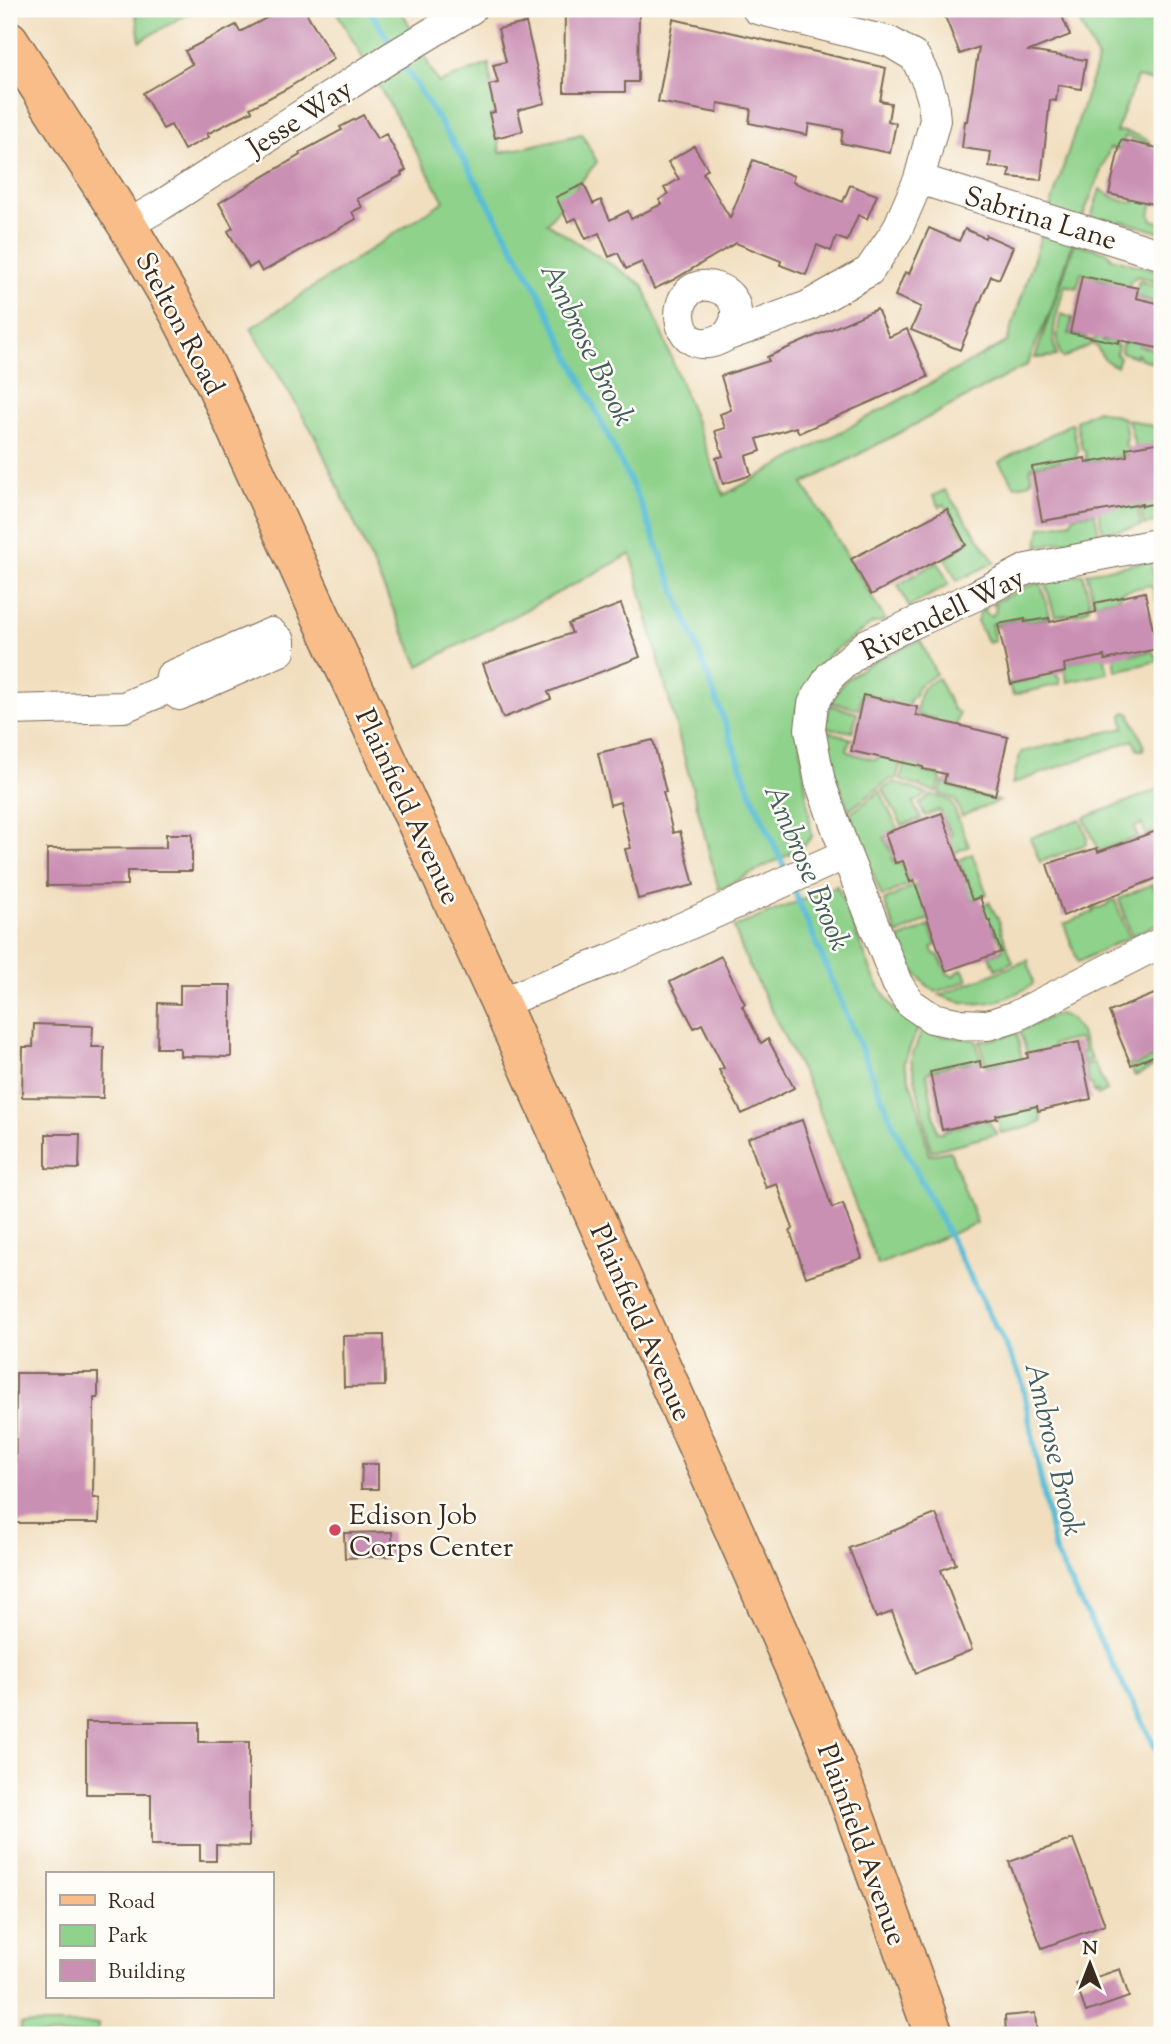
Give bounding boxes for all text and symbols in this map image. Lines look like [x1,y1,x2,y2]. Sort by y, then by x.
street label: Jesse Way [239,71,361,170]
street label: Sabrina Lane [959,178,1121,262]
street label: Stelton Road [124,246,233,403]
water label: Ambrose Brook [528,256,644,434]
street label: Rivendell Way [855,559,1032,672]
street label: Plainfield Avenue [343,703,469,912]
water label: Ambrose Brook [751,778,860,958]
street label: Plainfield Avenue [578,1218,701,1428]
water label: Ambrose Brook [1012,1358,1093,1541]
place label: Edison Job Corps Center [349,1497,514,1569]
marker: Edison Job Corps Center [327,1522,343,1538]
street label: Plainfield Avenue [805,1739,915,1951]
legend [46,1872,273,1998]
text: Road [108,1888,155,1918]
text: Park [108,1922,149,1952]
north arrow [1056,1928,1126,1998]
text: N [1082,1936,1098,1963]
text: Building [108,1958,185,1988]

